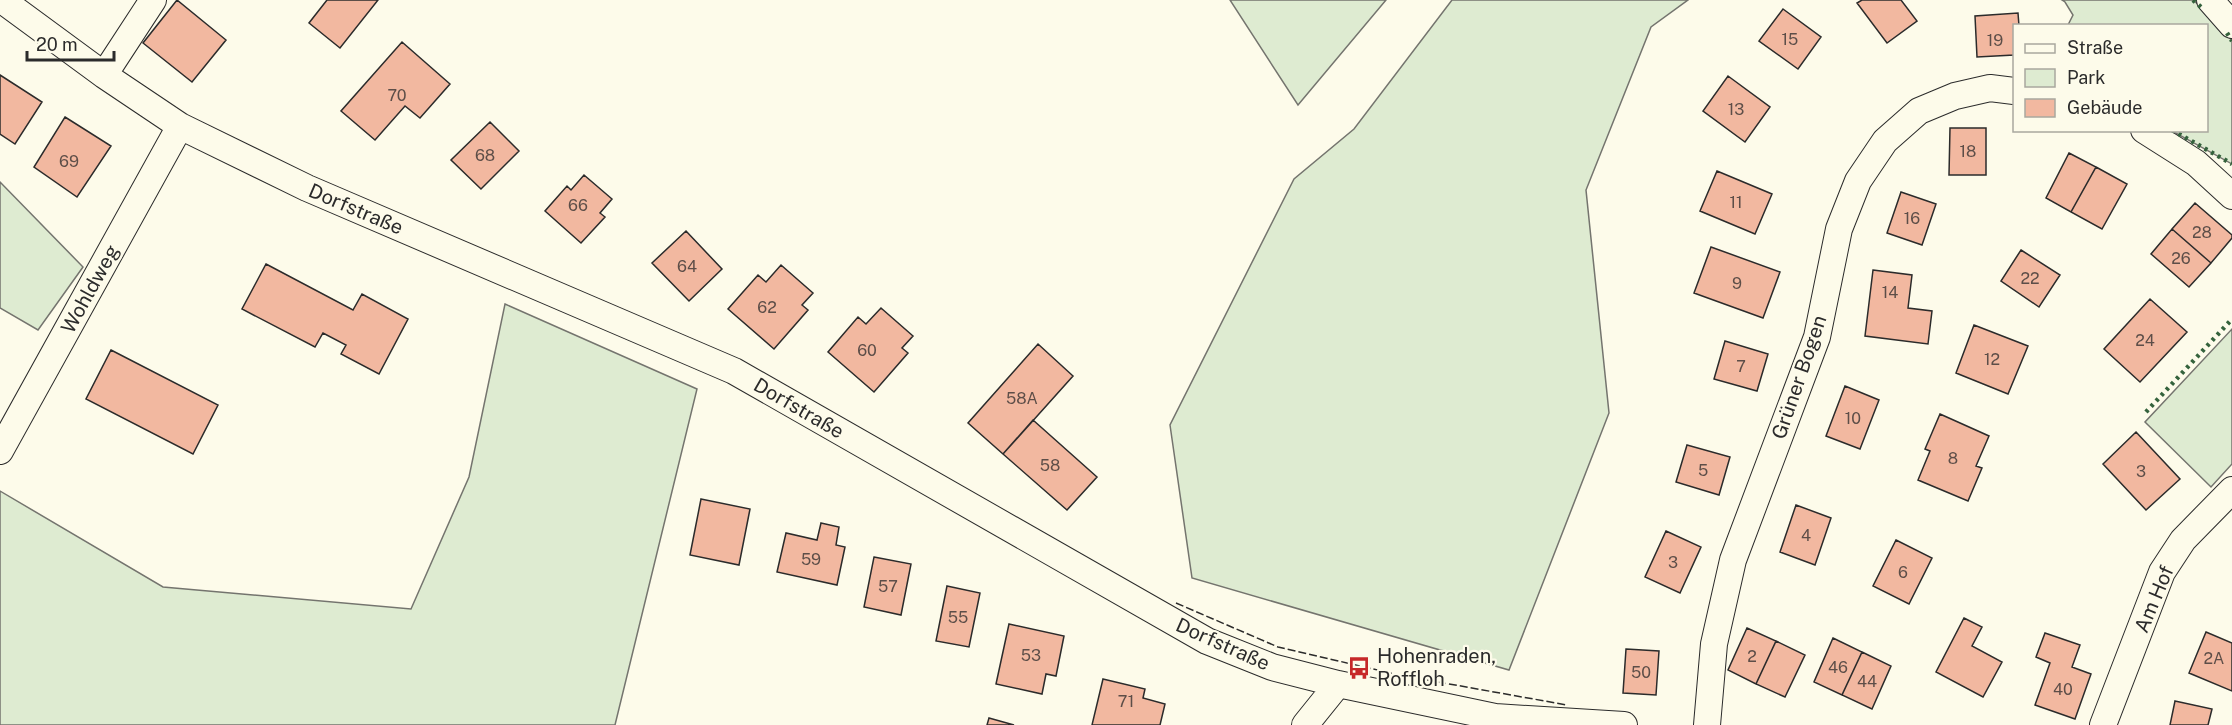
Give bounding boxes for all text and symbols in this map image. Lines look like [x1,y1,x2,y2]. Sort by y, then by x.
scale bar [27,24,114,62]
legend [2013,24,2208,132]
house number: 15 [1782,30,1798,49]
house number: 19 [1987,31,2003,50]
text: 20 m [36,34,78,55]
text: Straße [2067,37,2123,58]
text: Park [2067,67,2105,88]
house number: 70 [387,86,407,105]
text: Gebäude [2067,97,2142,118]
house number: 13 [1728,100,1744,119]
house number: 18 [1960,142,1976,161]
house number: 68 [475,146,495,165]
house number: 69 [59,152,79,171]
street label: Dorfstraße [305,178,407,240]
house number: 11 [1729,193,1743,212]
house number: 66 [568,196,588,215]
house number: 16 [1904,209,1920,228]
house number: 28 [2192,223,2212,242]
street label: Wohldweg [56,240,124,338]
house number: 26 [2171,249,2191,268]
house number: 64 [677,257,697,276]
house number: 22 [2020,269,2040,288]
house number: 9 [1732,274,1742,293]
house number: 14 [1882,283,1898,302]
house number: 62 [757,298,777,317]
street label: Grüner Bogen [1767,312,1831,442]
house number: 24 [2135,331,2155,350]
house number: 60 [857,341,877,360]
house number: 12 [1984,350,2000,369]
house number: 7 [1736,357,1746,376]
street label: Dorfstraße [750,373,848,443]
house number: 58A [1006,389,1038,408]
house number: 10 [1845,409,1861,428]
house number: 8 [1948,449,1958,468]
house number: 58 [1040,456,1060,475]
house number: 5 [1698,461,1708,480]
house number: 3 [2136,462,2146,481]
house number: 4 [1801,526,1811,545]
house number: 59 [801,550,821,569]
house number: 3 [1668,553,1678,572]
street label: Am Hof [2129,562,2179,636]
house number: 6 [1898,563,1908,582]
house number: 57 [878,577,898,596]
house number: 55 [948,608,968,627]
street label: Dorfstraße [1172,613,1274,675]
place label: Hohenraden, Roffloh [1377,644,1496,691]
house number: 53 [1021,646,1041,665]
house number: 2 [1747,647,1757,666]
house number: 2A [2204,649,2224,668]
bus stop icon: Hohenraden, Roffloh [1346,655,1372,681]
house number: 46 [1828,658,1848,677]
house number: 50 [1631,663,1651,682]
house number: 44 [1857,672,1877,691]
house number: 40 [2053,680,2073,699]
house number: 71 [1118,692,1134,711]

